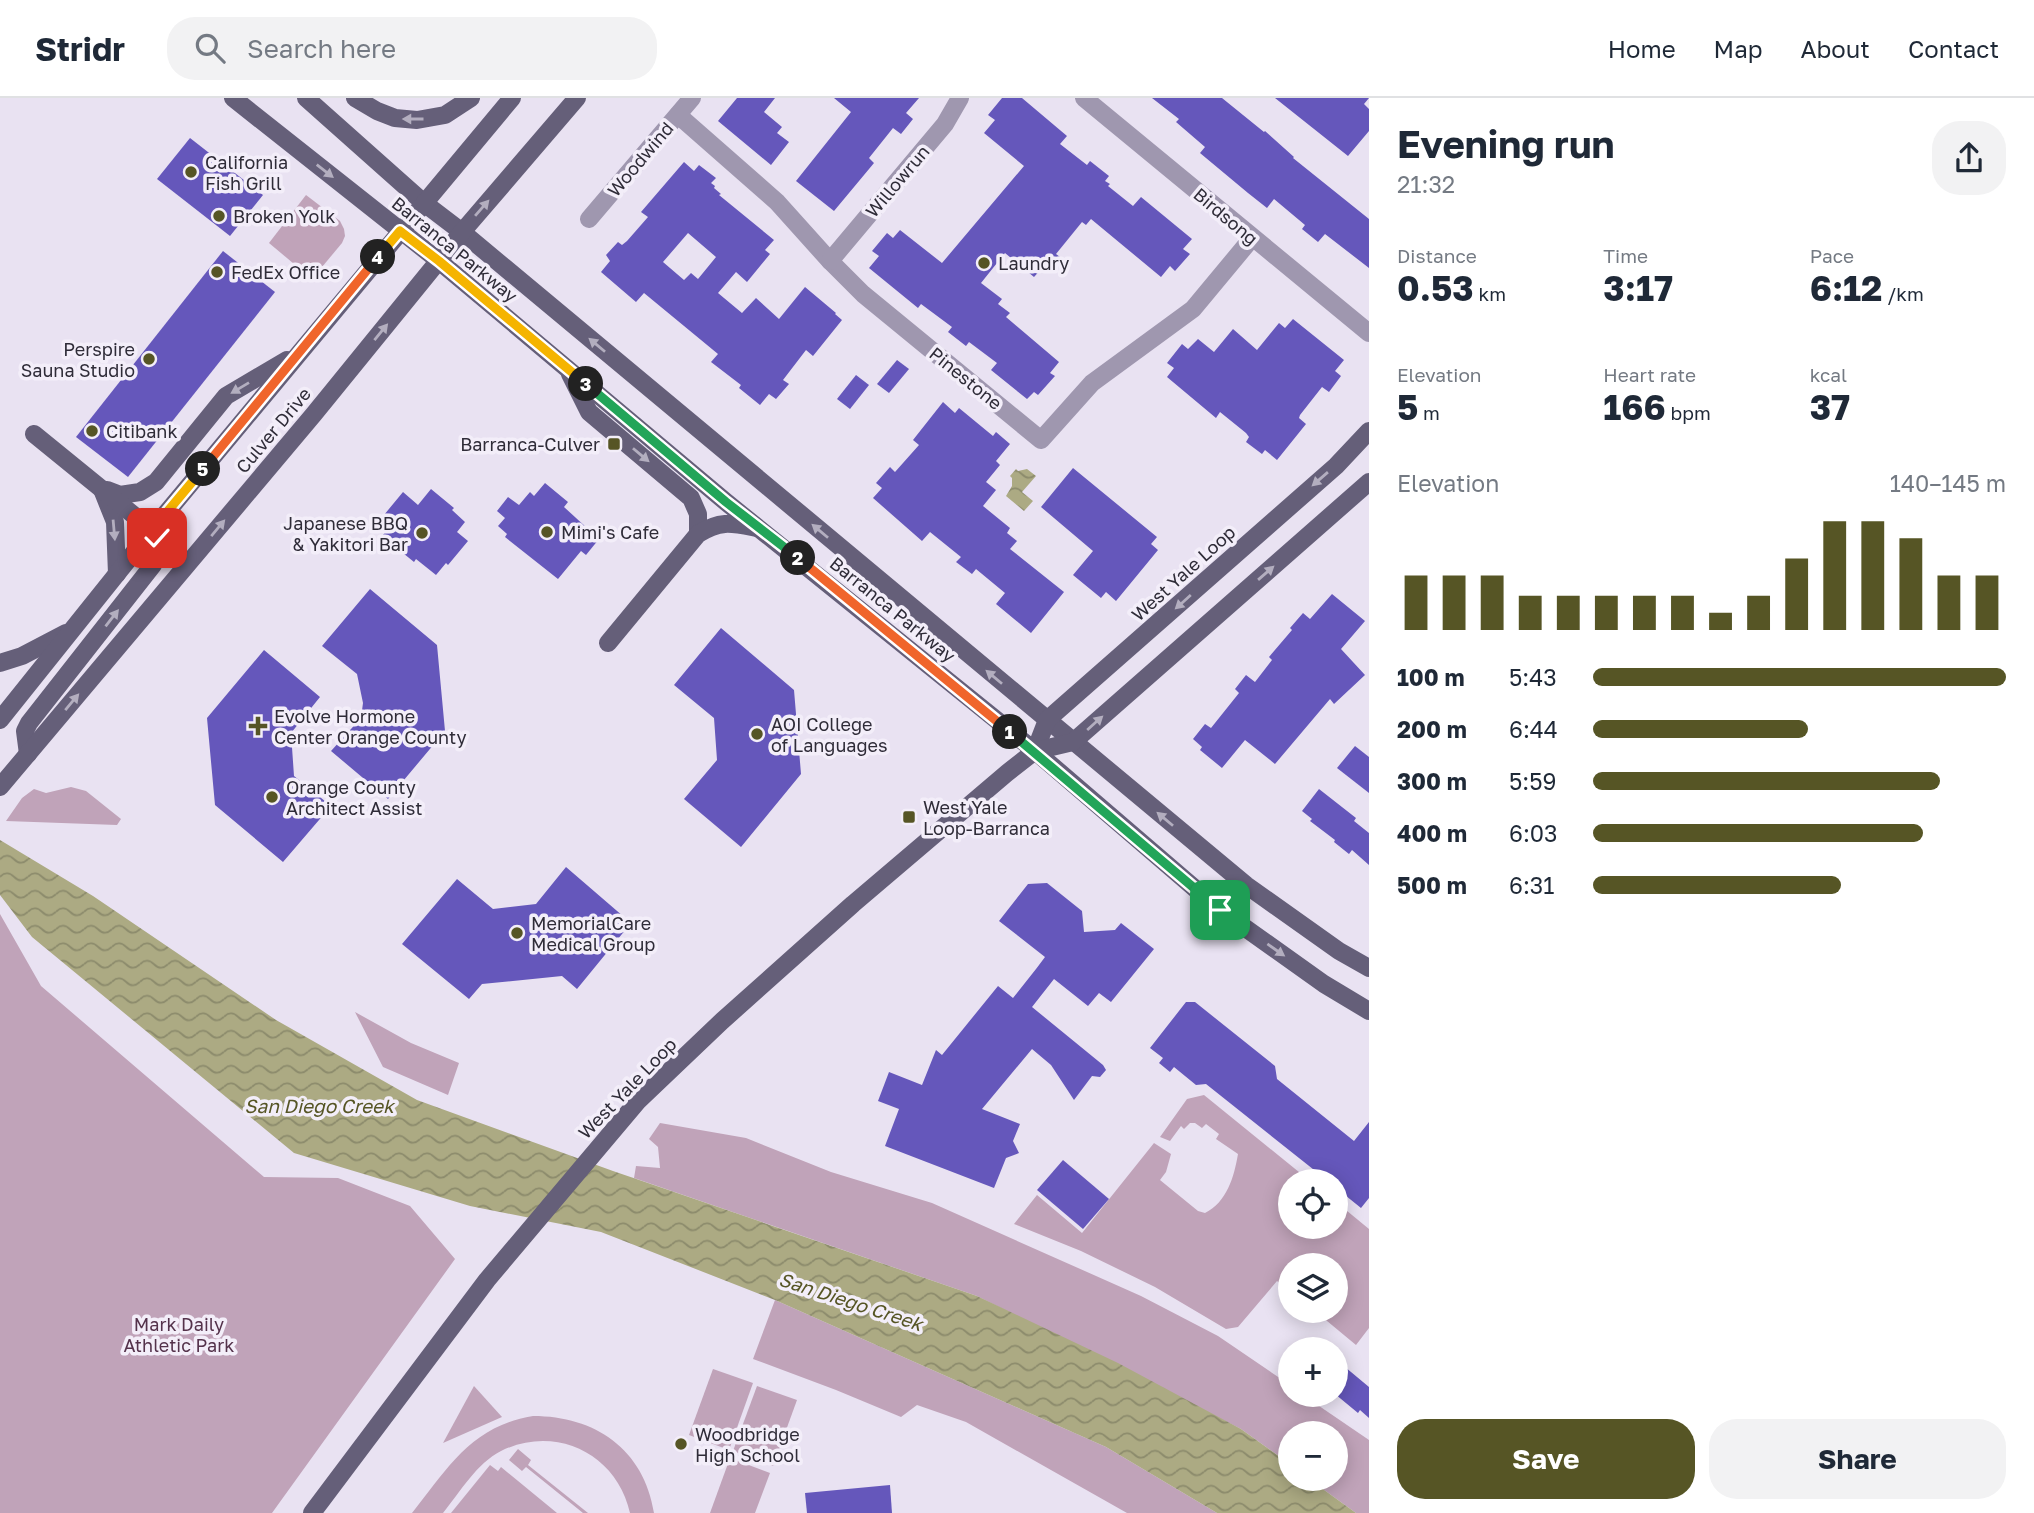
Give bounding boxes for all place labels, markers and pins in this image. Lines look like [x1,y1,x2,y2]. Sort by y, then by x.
place label: California Fish Grill [205,151,288,194]
marker: California Fish Grill [183,164,199,180]
place label: Broken Yolk [233,205,335,227]
marker: Broken Yolk [211,208,227,224]
pin: 4 [360,240,396,274]
place label: Laundry [998,252,1069,274]
marker: Laundry [976,255,992,271]
place label: FedEx Office [231,261,340,283]
marker: FedEx Office [209,264,225,280]
place label: Perspire Sauna Studio [21,338,135,381]
marker: Perspire Sauna Studio [141,351,157,367]
pin: 3 [568,366,604,402]
place label: Citibank [106,420,178,442]
marker: Citibank [84,423,100,439]
place label: Barranca-Culver [460,433,600,455]
marker: Barranca-Culver [606,436,622,452]
pin: 5 [186,452,220,486]
pin [127,508,187,568]
place label: Japanese BBQ & Yakitori Bar [283,512,408,555]
place label: Mimi's Cafe [561,521,659,543]
marker: Mimi's Cafe [539,524,555,540]
marker: Japanese BBQ & Yakitori Bar [414,525,430,541]
pin: 2 [780,540,816,575]
place label: Evolve Hormone Center Orange County [274,705,467,748]
place label: AOI College of Languages [771,713,888,756]
pin: 1 [992,714,1028,750]
marker: Evolve Hormone Center Orange County [248,716,268,736]
marker: AOI College of Languages [749,726,765,742]
place label: Orange County Architect Assist [286,776,422,819]
marker: Orange County Architect Assist [264,789,280,805]
place label: West Yale Loop-Barranca [923,796,1050,839]
marker: West Yale Loop-Barranca [901,809,917,825]
pin [1190,880,1250,940]
place label: MemorialCare Medical Group [531,912,655,955]
marker: MemorialCare Medical Group [509,925,525,941]
place label: Woodbridge High School [695,1423,800,1466]
marker: Woodbridge High School [673,1436,689,1452]

